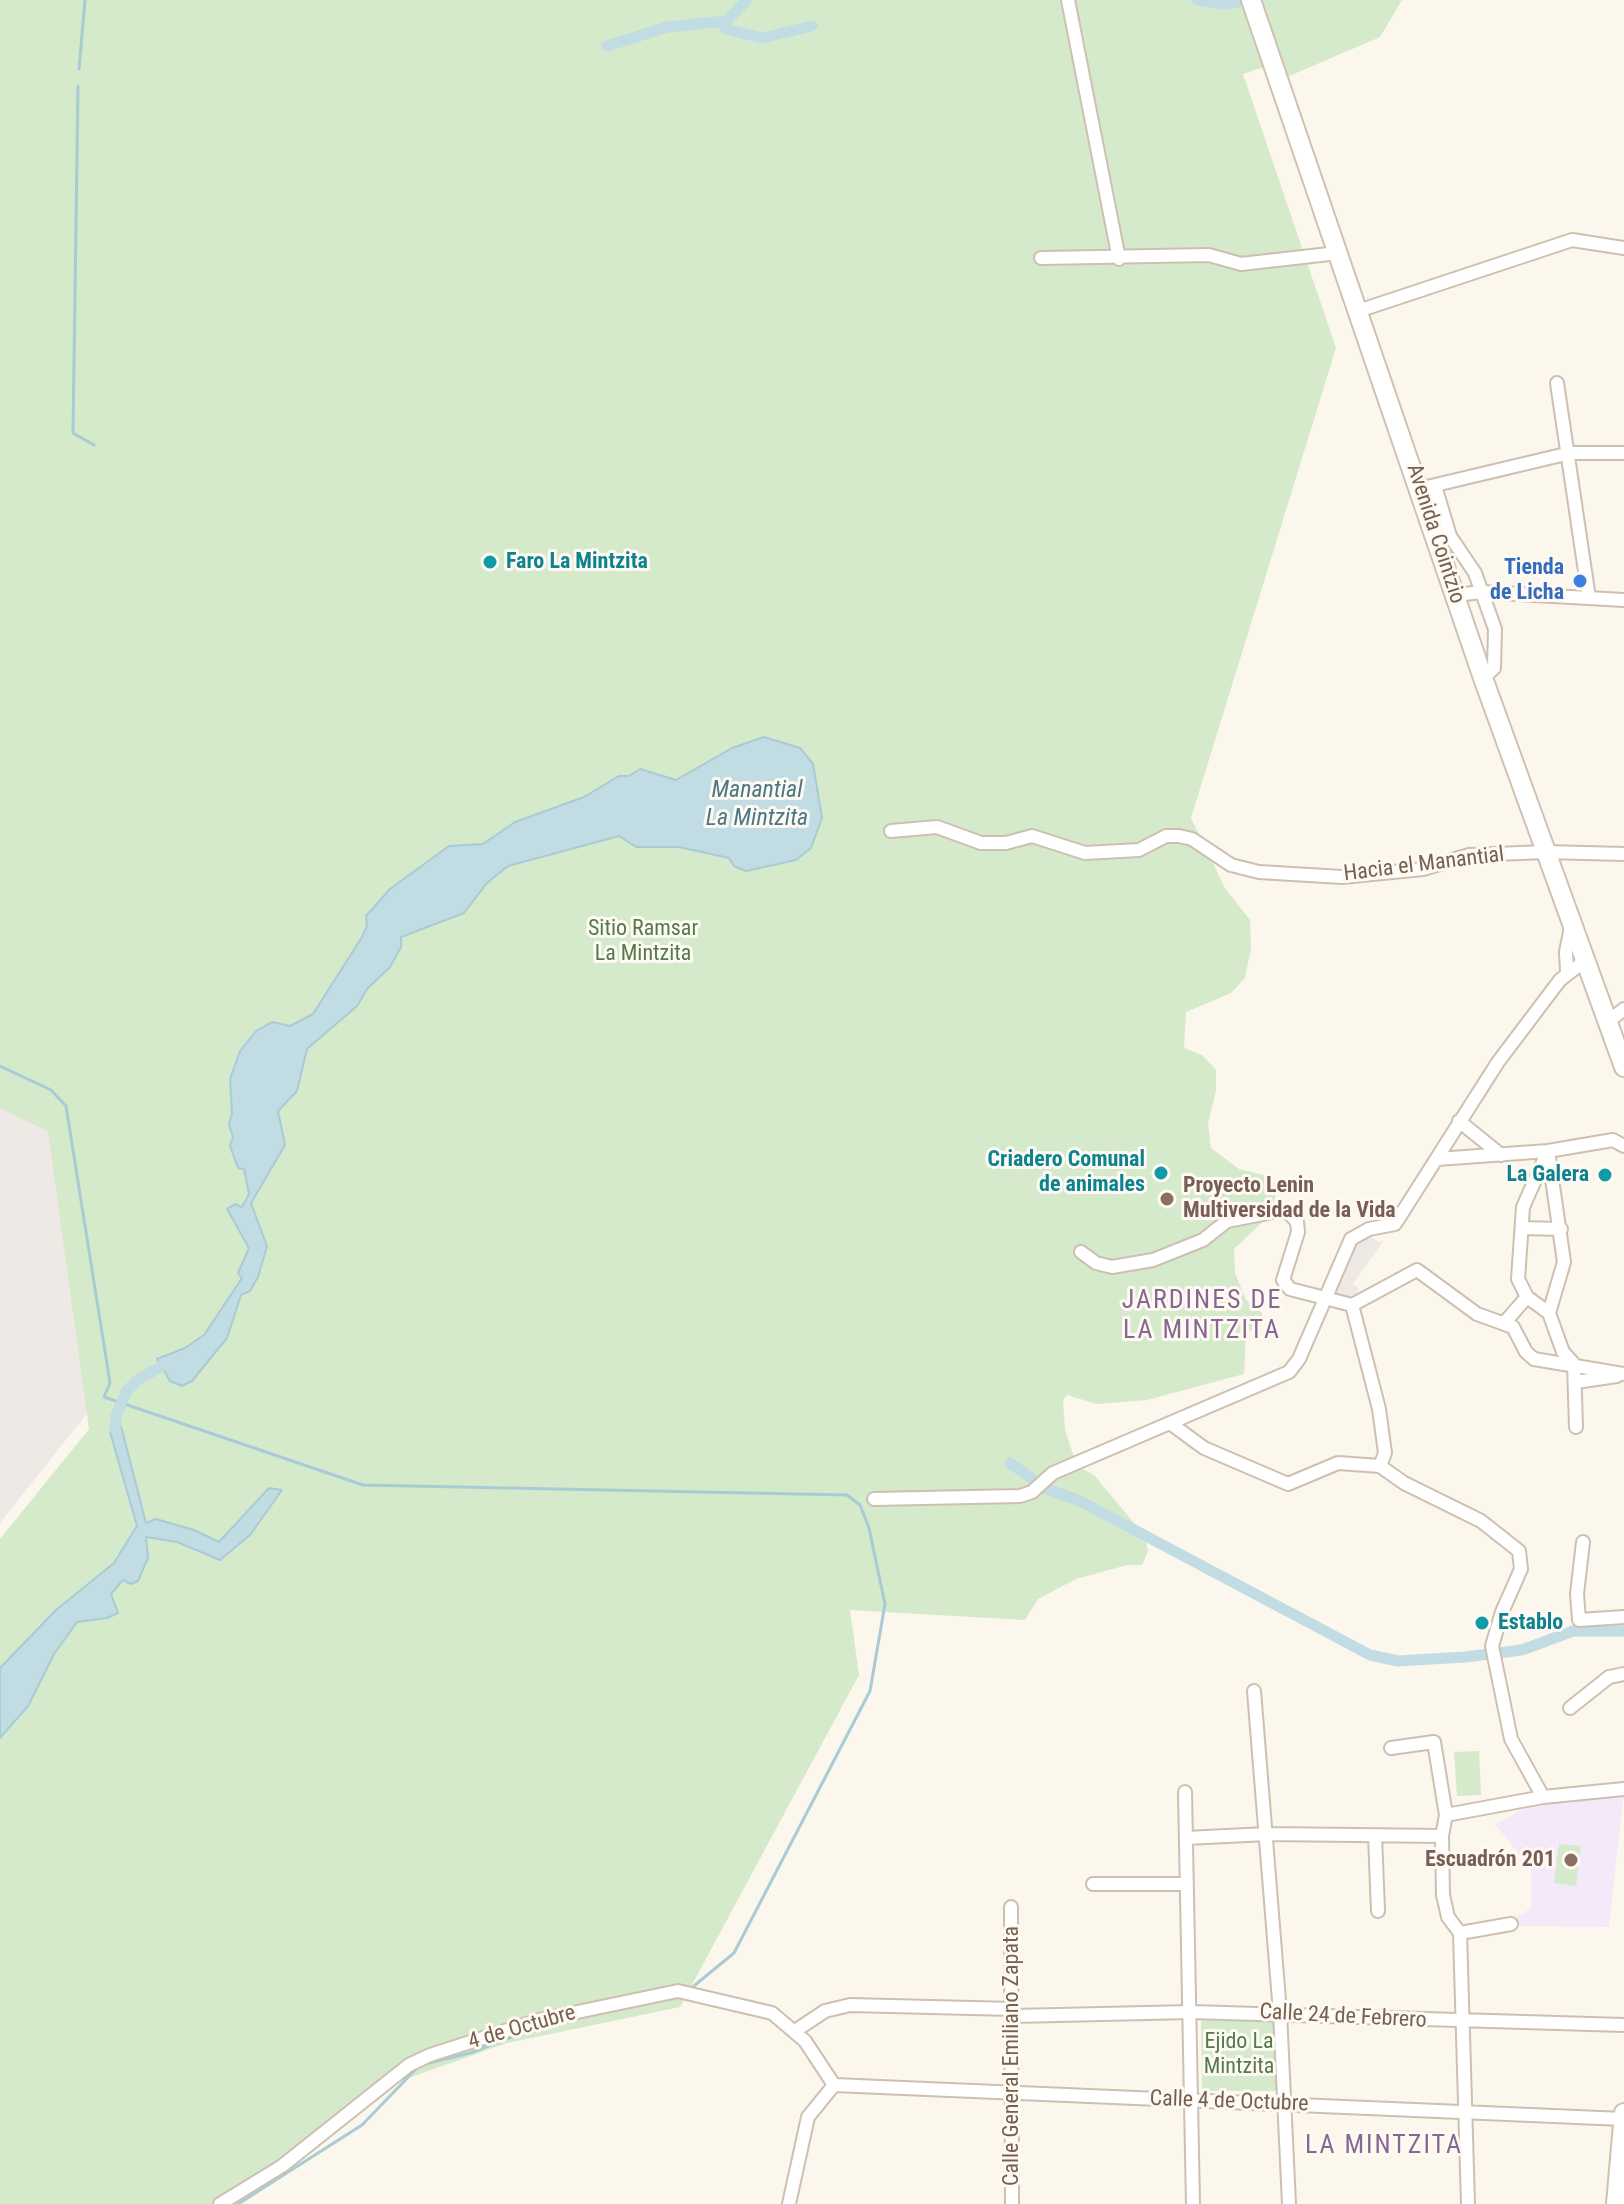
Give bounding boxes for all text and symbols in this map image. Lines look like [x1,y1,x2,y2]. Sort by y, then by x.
street label: Avenida Cointzio [1400,461,1470,607]
place label: Faro La Mintzita [506,549,648,575]
marker: Faro La Mintzita [481,553,499,571]
place label: Tienda de Licha [1490,555,1564,606]
marker: Tienda de Licha [1571,572,1589,590]
water label: Manantial La Mintzita [706,777,808,833]
street label: Hacia el Manantial [1342,842,1506,888]
park label: Sitio Ramsar La Mintzita [588,916,698,968]
place label: Criadero Comunal de animales [988,1147,1145,1198]
place label: La Galera [1506,1162,1589,1188]
marker: Criadero Comunal de animales [1152,1164,1170,1182]
marker: La Galera [1596,1166,1614,1184]
place label: Proyecto Lenin Multiversidad de la Vida [1183,1173,1396,1224]
marker: Proyecto Lenin Multiversidad de la Vida [1158,1190,1176,1208]
district label: JARDINES DE LA MINTZITA [1122,1285,1282,1346]
place label: Establo [1498,1610,1563,1636]
marker: Establo [1473,1614,1491,1632]
place label: Escuadrón 201 [1425,1847,1555,1873]
marker: Escuadrón 201 [1562,1851,1580,1869]
street label: Calle General Emiliano Zapata [999,1926,1025,2186]
street label: Calle 24 de Febrero [1259,1999,1427,2035]
street label: 4 de Octubre [465,2000,579,2056]
park label: Ejido La Mintzita [1204,2029,1274,2080]
street label: Calle 4 de Octubre [1149,2086,1309,2118]
district label: LA MINTZITA [1305,2130,1463,2162]

